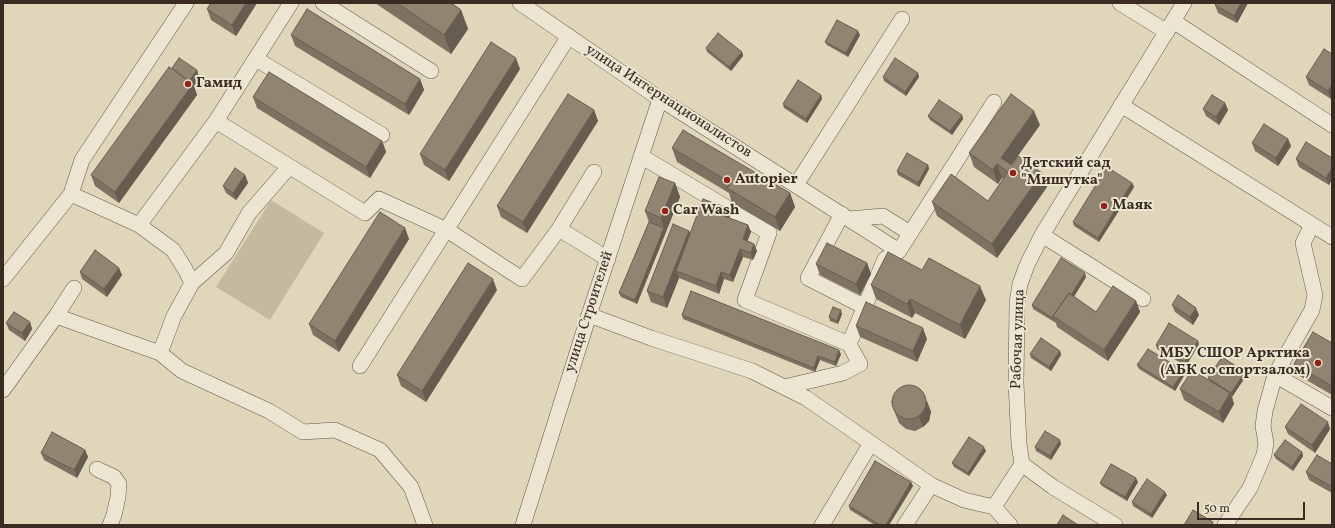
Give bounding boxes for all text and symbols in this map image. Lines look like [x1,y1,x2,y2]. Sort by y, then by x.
street label: улица Интернационалистов [581,41,755,163]
place label: Гамид [196,75,242,93]
marker: Гамид [183,79,193,89]
place label: Детский сад "Мишутка" [1021,155,1111,190]
marker: Детский сад "Мишутка" [1008,168,1018,178]
place label: Autopier [735,171,798,189]
marker: Autopier [722,175,732,185]
place label: Маяк [1112,197,1152,215]
marker: Маяк [1099,201,1109,211]
place label: Car Wash [673,202,740,220]
marker: Car Wash [660,206,670,216]
street label: улица Строителей [562,249,618,375]
street label: Рабочая улица [1008,289,1030,389]
place label: МБУ СШОР Арктика (АБК со спортзалом) [1160,345,1310,380]
marker: МБУ СШОР Арктика (АБК со спортзалом) [1313,358,1323,368]
scale bar [1199,494,1307,520]
text: 50 m [1204,501,1230,517]

